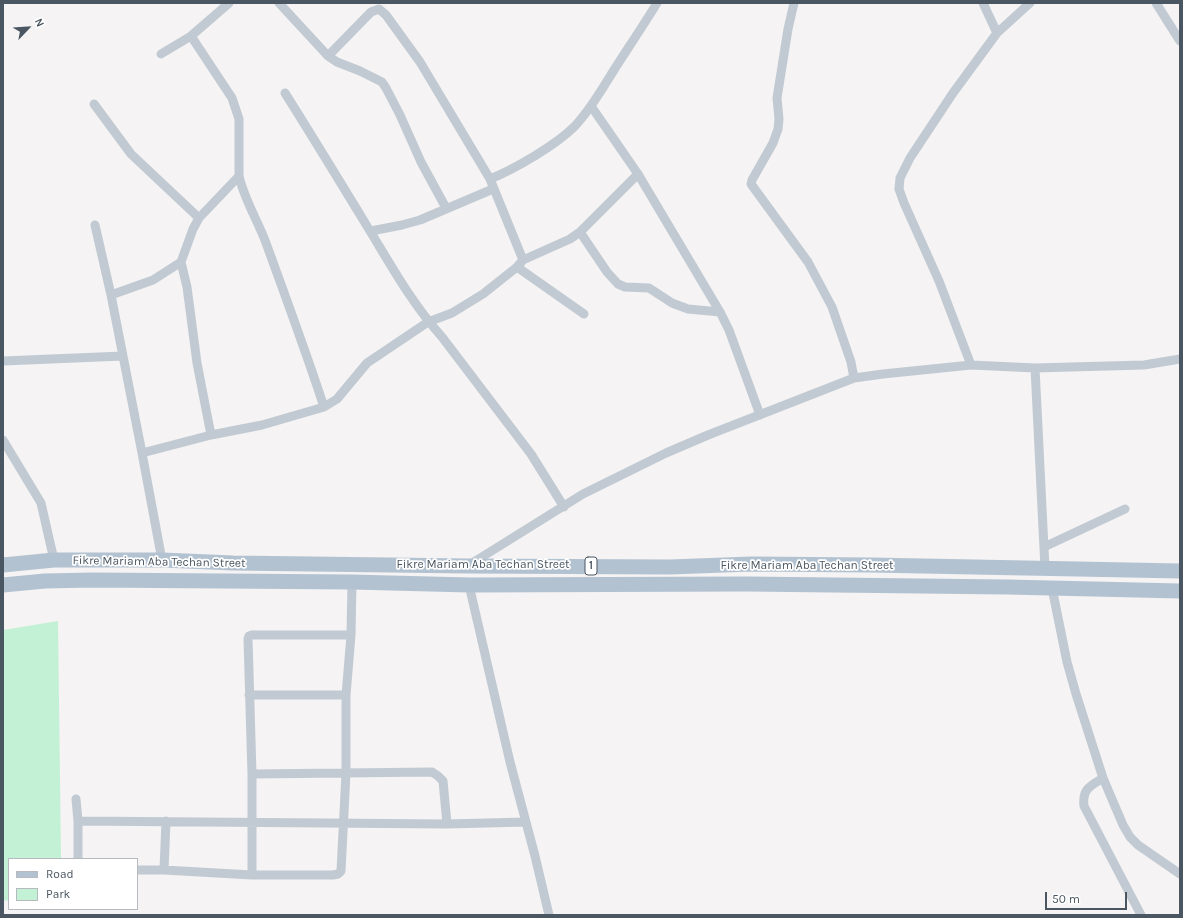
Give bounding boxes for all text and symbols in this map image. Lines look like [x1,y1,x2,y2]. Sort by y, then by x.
north arrow [8,8,48,48]
text: N [32,16,47,29]
street label: Fikre Mariam Aba Techan Street [72,553,246,571]
road number: 1 [585,557,597,575]
street label: Fikre Mariam Aba Techan Street [396,558,570,572]
street label: Fikre Mariam Aba Techan Street [720,559,894,573]
legend [8,858,138,910]
text: Road [46,867,74,881]
scale bar [1047,884,1129,910]
text: Park [46,887,70,901]
text: 50 m [1052,892,1080,906]

